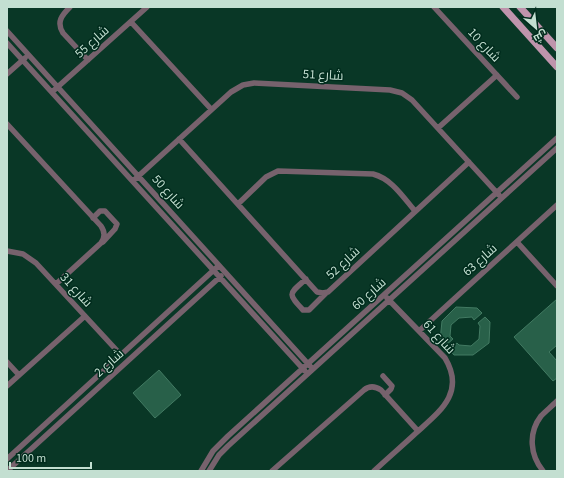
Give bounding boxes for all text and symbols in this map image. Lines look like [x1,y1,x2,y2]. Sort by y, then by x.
north arrow [516,8,556,48]
street label: شارع 55 [71,22,113,62]
street label: شارع 10 [464,24,504,66]
text: ش [531,26,550,46]
street label: شارع 51 [302,65,344,85]
street label: شارع 50 [148,171,188,213]
street label: شارع 63 [459,240,501,280]
street label: شارع 52 [322,243,364,283]
street label: شارع 31 [56,269,96,311]
street label: شارع 60 [348,274,390,314]
street label: شارع 61 [419,316,459,358]
street label: شارع 2 [90,345,128,381]
scale bar [10,444,91,470]
text: 100 m [16,450,46,467]

